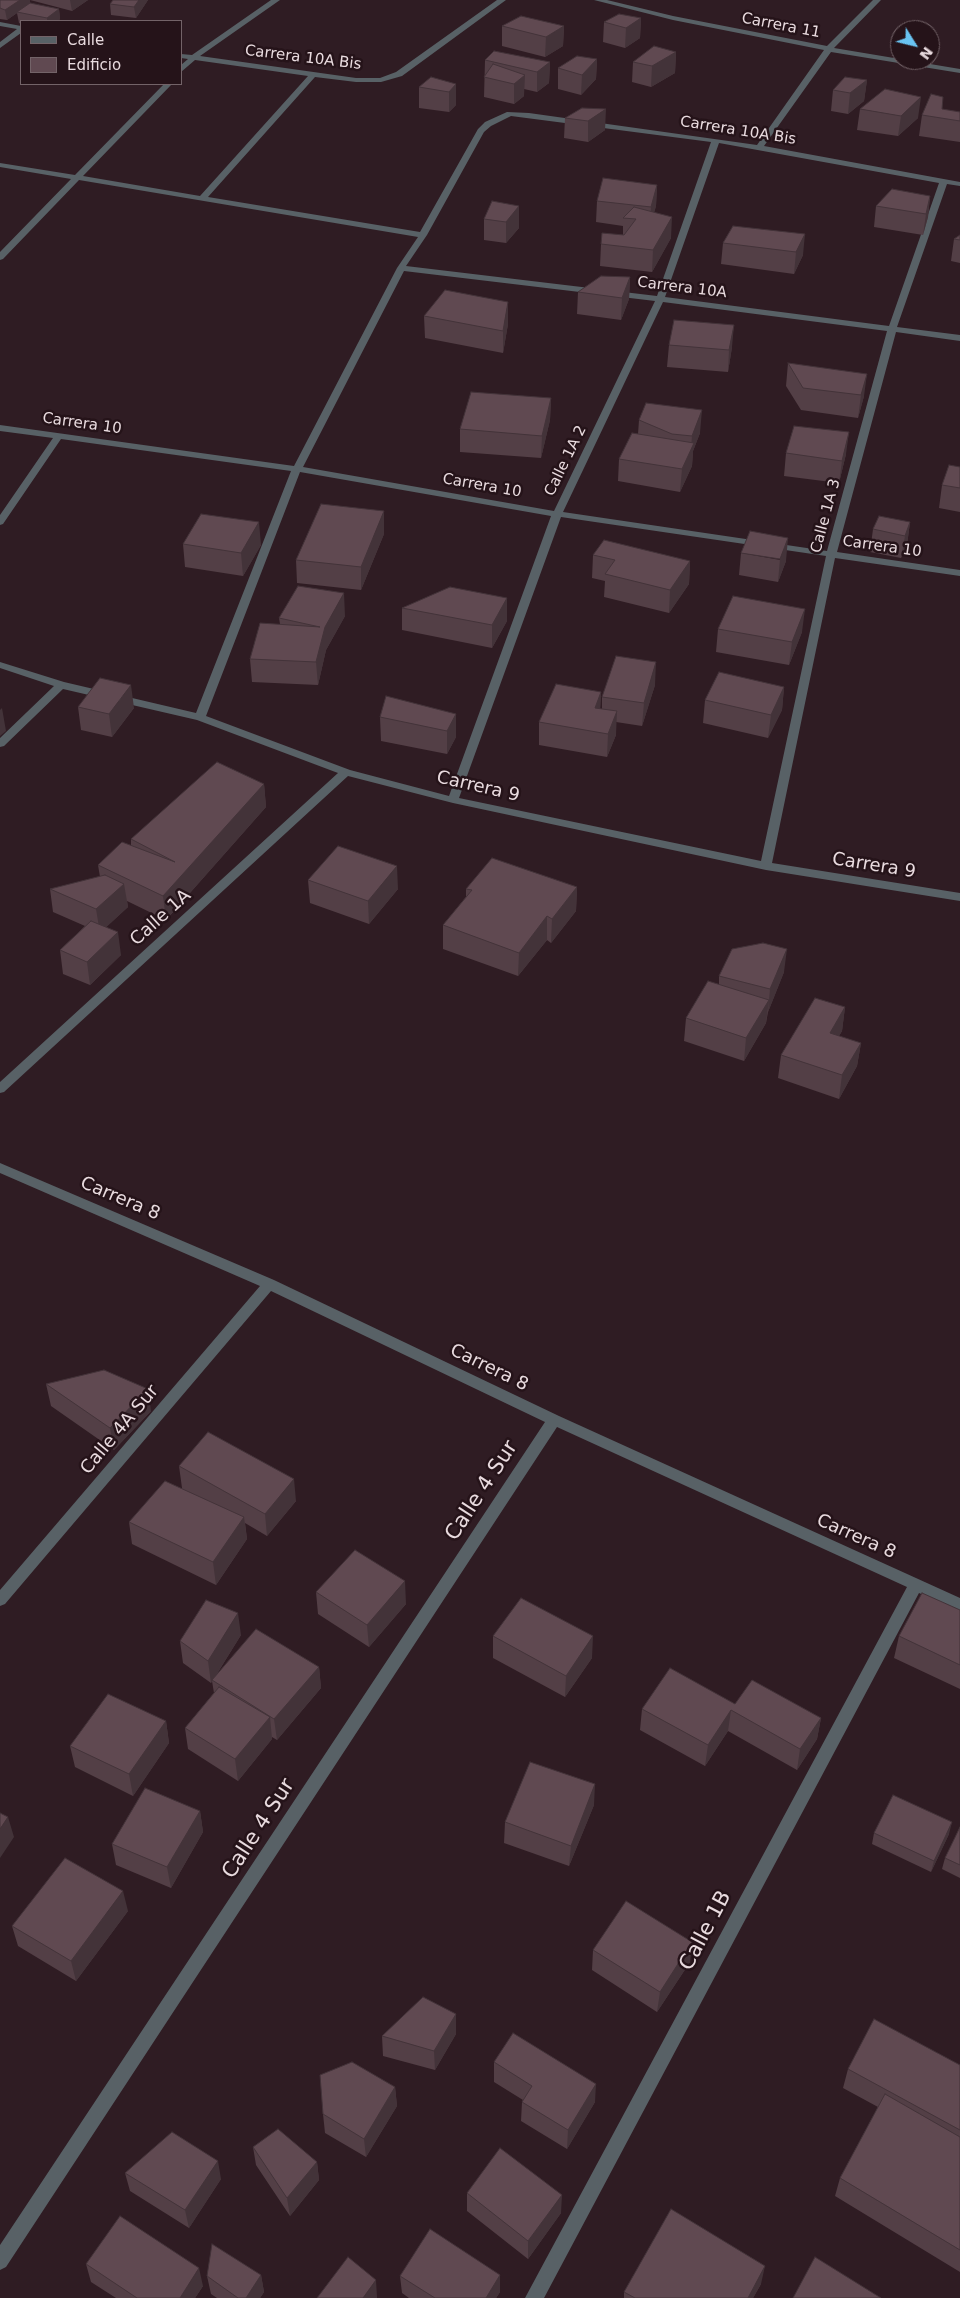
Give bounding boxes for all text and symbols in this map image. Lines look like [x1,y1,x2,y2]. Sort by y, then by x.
street label: Carrera 11 [740,10,822,42]
legend [20,20,182,85]
north arrow [890,20,940,70]
text: Calle [67,31,104,49]
street label: Carrera 10A Bis [244,42,362,74]
text: N [916,44,936,63]
text: Edificio [67,56,121,74]
street label: Carrera 10A Bis [679,113,797,149]
street label: Carrera 10A [636,274,728,302]
street label: Carrera 10 [41,410,123,438]
street label: Calle 1A 2 [541,423,591,499]
street label: Carrera 10 [441,470,523,502]
street label: Calle 1A 3 [807,477,845,555]
street label: Carrera 10 [841,533,923,561]
street label: Carrera 9 [434,767,522,807]
street label: Carrera 9 [831,849,917,883]
street label: Calle 1A [126,885,196,951]
street label: Carrera 8 [77,1173,163,1225]
street label: Carrera 8 [446,1340,532,1396]
street label: Calle 4A Sur [76,1381,164,1479]
street label: Calle 4 Sur [440,1436,524,1546]
street label: Carrera 8 [813,1510,899,1564]
street label: Calle 4 Sur [217,1774,301,1884]
street label: Calle 1B [675,1887,737,1975]

